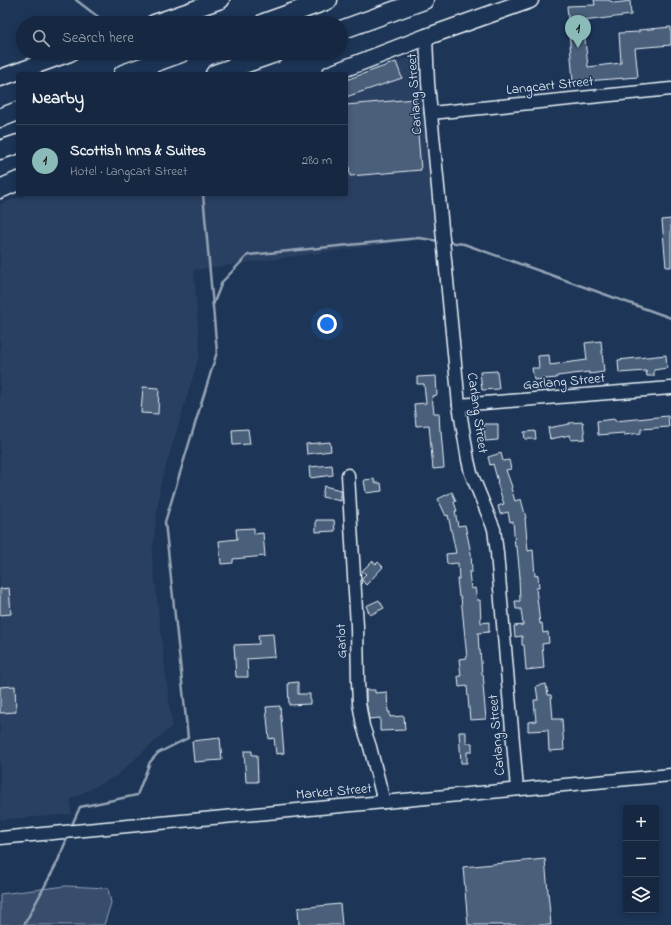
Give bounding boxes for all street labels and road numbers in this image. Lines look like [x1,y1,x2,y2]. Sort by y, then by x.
street label: Carlang Street [402,52,429,135]
street label: Langcart Street [505,71,595,102]
street label: Garlang Street [522,368,606,397]
street label: Carlang Street [460,371,493,455]
street label: Garlot [331,623,353,659]
street label: Carlang Street [483,693,512,777]
street label: Market Street [295,778,373,806]

